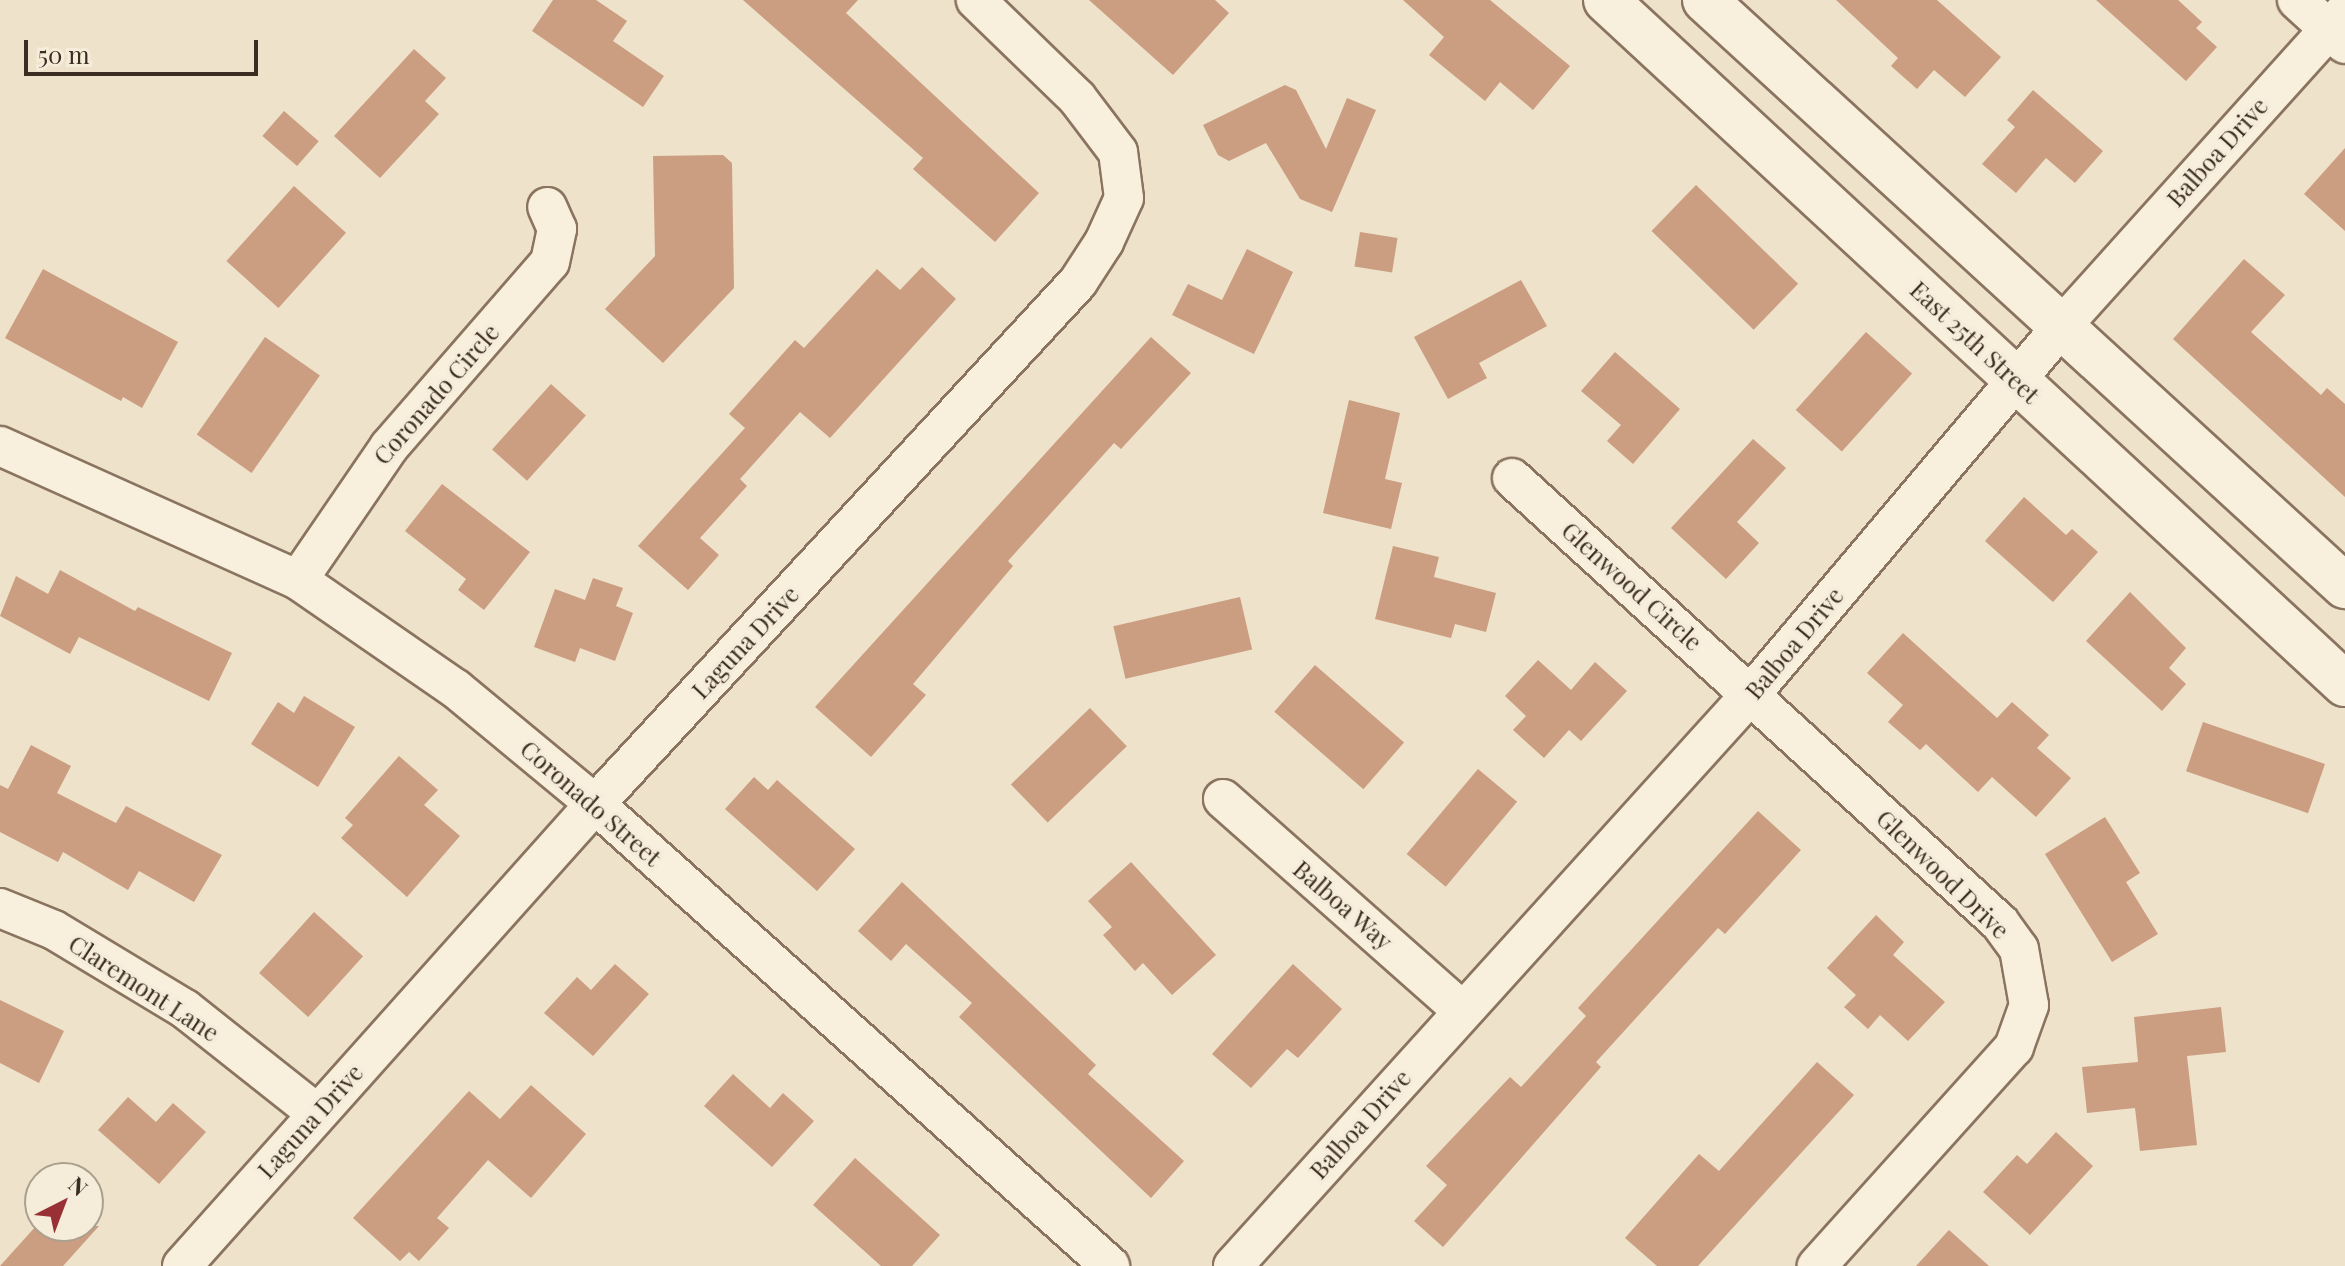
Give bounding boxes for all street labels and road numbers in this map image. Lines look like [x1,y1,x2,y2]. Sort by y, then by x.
street label: Balboa Drive [2160,91,2274,213]
street label: East 25th Street [1904,275,2046,409]
street label: Coronado Circle [367,318,505,470]
street label: Glenwood Circle [1556,516,1708,656]
street label: Laguna Drive [685,580,805,704]
street label: Balboa Drive [1739,581,1849,705]
street label: Coronado Street [515,734,667,872]
street label: Glenwood Drive [1871,804,2015,944]
street label: Balboa Way [1287,854,1399,956]
street label: Claremont Lane [63,929,225,1047]
street label: Laguna Drive [251,1058,369,1184]
street label: Balboa Drive [1303,1063,1417,1185]

